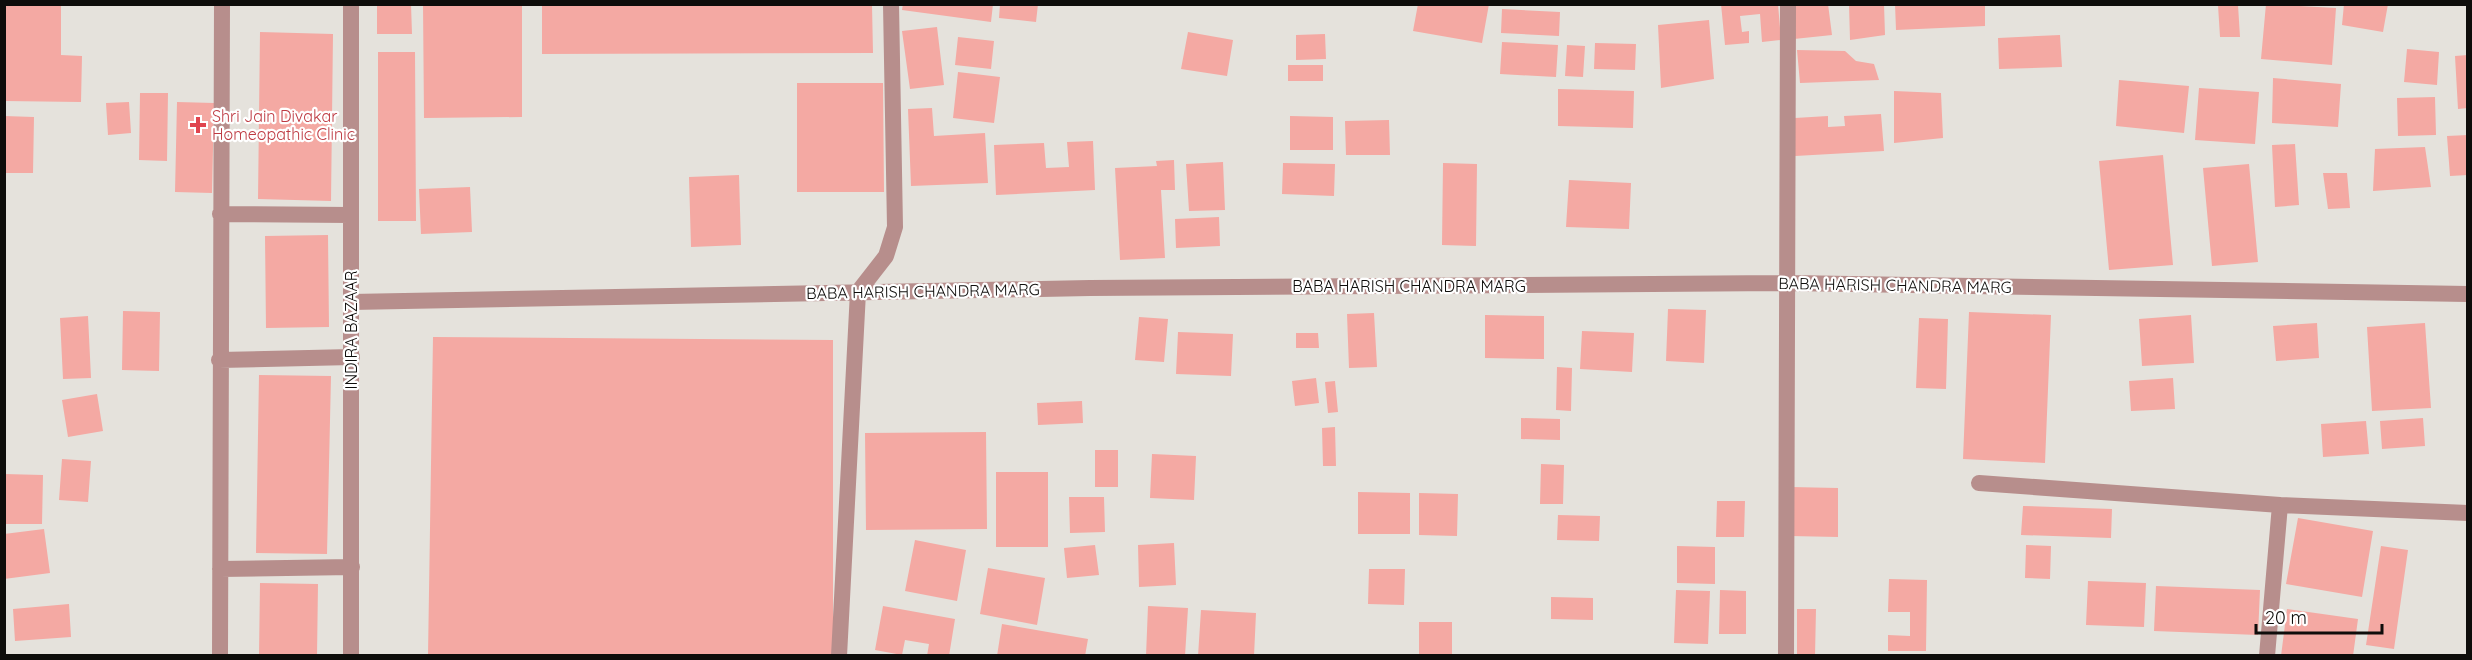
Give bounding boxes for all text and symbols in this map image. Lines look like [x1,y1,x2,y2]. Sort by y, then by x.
place label: Shri Jain Divakar Homeopathic Clinic [212,106,355,144]
marker: Shri Jain Divakar Homeopathic Clinic [189,116,207,134]
street label: INDIRA BAZAAR [341,270,361,390]
street label: BABA HARISH CHANDRA MARG [1778,273,2012,297]
street label: BABA HARISH CHANDRA MARG [1292,276,1526,296]
street label: BABA HARISH CHANDRA MARG [806,279,1040,303]
scale bar [2256,597,2382,635]
text: 20 m [2265,606,2307,629]

